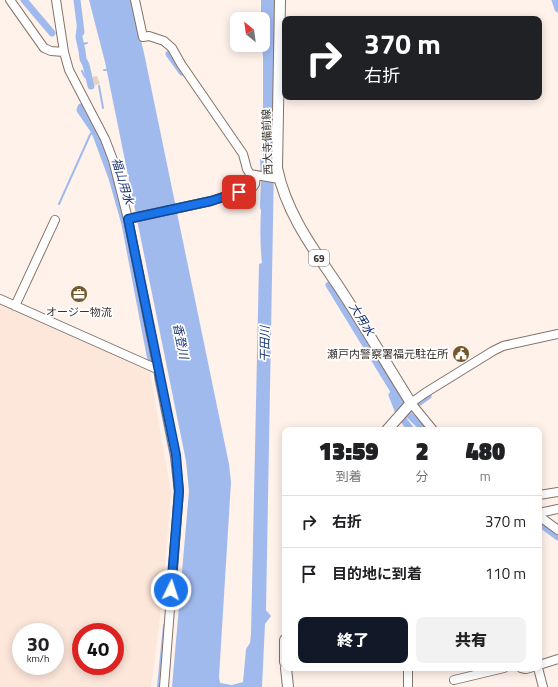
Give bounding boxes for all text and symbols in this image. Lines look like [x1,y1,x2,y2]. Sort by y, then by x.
north arrow [230,12,270,52]
map controls [230,12,270,52]
text: 370 m [364,22,441,65]
icon: right [298,32,350,84]
text: 右折 [364,62,400,89]
street label: 西大寺備前線 [258,109,276,175]
water label: 福山用水 [107,155,140,209]
pin [222,175,256,209]
icon: arrive [228,181,250,203]
road number: 69 [309,250,329,266]
office icon: オージー物流 [69,284,89,304]
water label: 大用水 [344,299,381,341]
place label: オージー物流 [46,304,112,320]
water label: 香登川 [168,322,194,362]
water label: 干田川 [255,324,274,362]
public building icon: 瀬戸内警察署福元駐在所 [451,344,471,364]
place label: 瀬戸内警察署福元駐在所 [327,346,449,362]
text: 13:59 [319,433,379,469]
text: 2 [415,433,429,469]
text: 480 [466,433,505,469]
text: 到着 [336,466,362,486]
text: 分 [416,466,429,486]
text: m [480,466,491,486]
text: 右折 [332,510,362,533]
text: 370 m [485,510,526,533]
icon: right [298,511,320,533]
text: 目的地に到着 [332,562,422,585]
text: 110 m [485,562,526,585]
icon: arrive [298,563,320,585]
position arrow [150,569,192,611]
button: 終了 [298,617,408,663]
button: 共有 [416,617,526,663]
speed limit sign: 40 [72,623,124,675]
text: 30 [27,628,49,659]
text: km/h [27,651,49,666]

